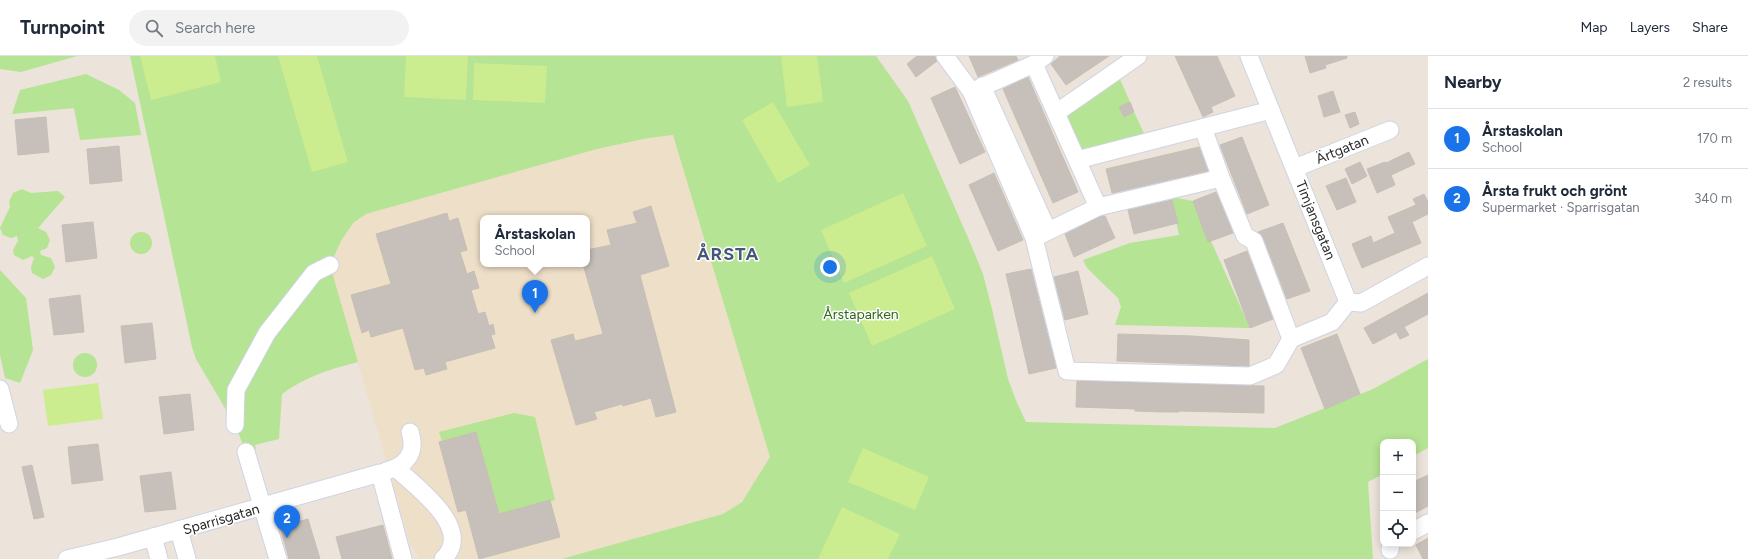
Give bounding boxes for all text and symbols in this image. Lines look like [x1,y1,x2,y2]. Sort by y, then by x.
search box [129,10,409,46]
text: Turnpoint [20,16,105,39]
icon: search [143,17,165,39]
text: Search here [175,19,255,37]
text: Map [1580,19,1608,36]
text: Layers [1630,19,1670,36]
text: Share [1692,19,1728,36]
text: Nearby [1444,72,1502,92]
text: 2 results [1683,75,1732,90]
text: Årstaskolan [1482,122,1563,140]
street label: Ärtgatan [1313,131,1371,168]
text: 1 [1454,131,1460,146]
text: 170 m [1697,131,1732,146]
text: School [1482,140,1522,155]
street label: Timjansgatan [1292,178,1339,262]
text: Årsta frukt och grönt [1482,182,1628,200]
text: 2 [1453,191,1461,206]
text: 340 m [1694,191,1732,206]
text: Supermarket · Sparrisgatan [1482,200,1640,215]
popup [480,215,590,267]
text: Årstaskolan [495,225,575,243]
district label: ÅRSTA [697,242,759,265]
text: School [495,243,535,258]
your location [820,257,840,277]
pin: 1 [522,280,548,313]
park label: Årstaparken [823,306,899,323]
map controls [1380,439,1416,547]
button: + [1380,439,1416,475]
button: − [1380,475,1416,511]
street label: Sparrisgatan [181,500,262,539]
pin: 2 [274,505,300,538]
button: locate [1380,511,1416,547]

